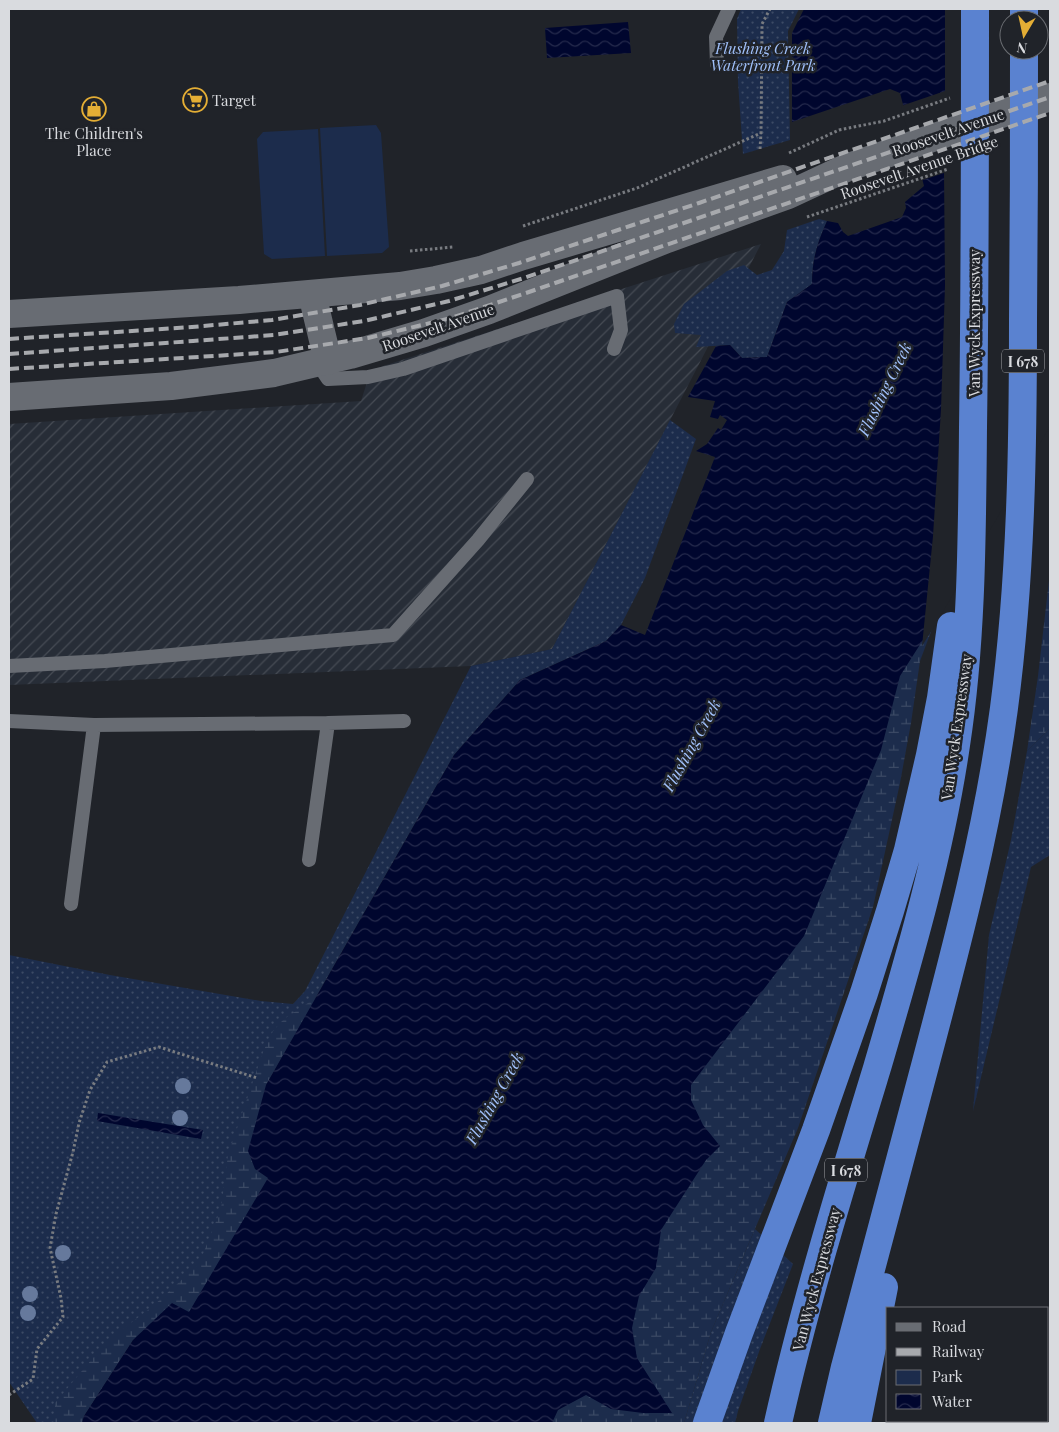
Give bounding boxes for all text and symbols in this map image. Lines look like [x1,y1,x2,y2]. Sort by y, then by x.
north arrow [999,10,1049,60]
park label: Flushing Creek Waterfront Park [711,38,816,75]
text: N [1015,38,1028,59]
supermarket icon: Target [182,87,208,113]
place label: Target [212,90,257,110]
shop icon: The Children's Place [81,96,107,122]
street label: Roosevelt Avenue [889,103,1007,161]
place label: The Children's Place [45,123,143,160]
street label: Roosevelt Avenue Bridge [838,131,1000,203]
street label: Van Wyck Expressway [964,249,984,398]
street label: Roosevelt Avenue [379,298,497,356]
water label: Flushing Creek [852,339,916,440]
road number: I 678 [1002,350,1044,372]
street label: Van Wyck Expressway [936,652,976,802]
water label: Flushing Creek [657,695,725,795]
water label: Flushing Creek [460,1048,528,1148]
road number: I 678 [825,1158,867,1182]
street label: Van Wyck Expressway [787,1205,845,1354]
legend [886,1307,1049,1422]
text: Road [932,1316,966,1336]
text: Railway [932,1341,985,1361]
text: Park [932,1366,964,1386]
text: Water [931,1391,972,1411]

